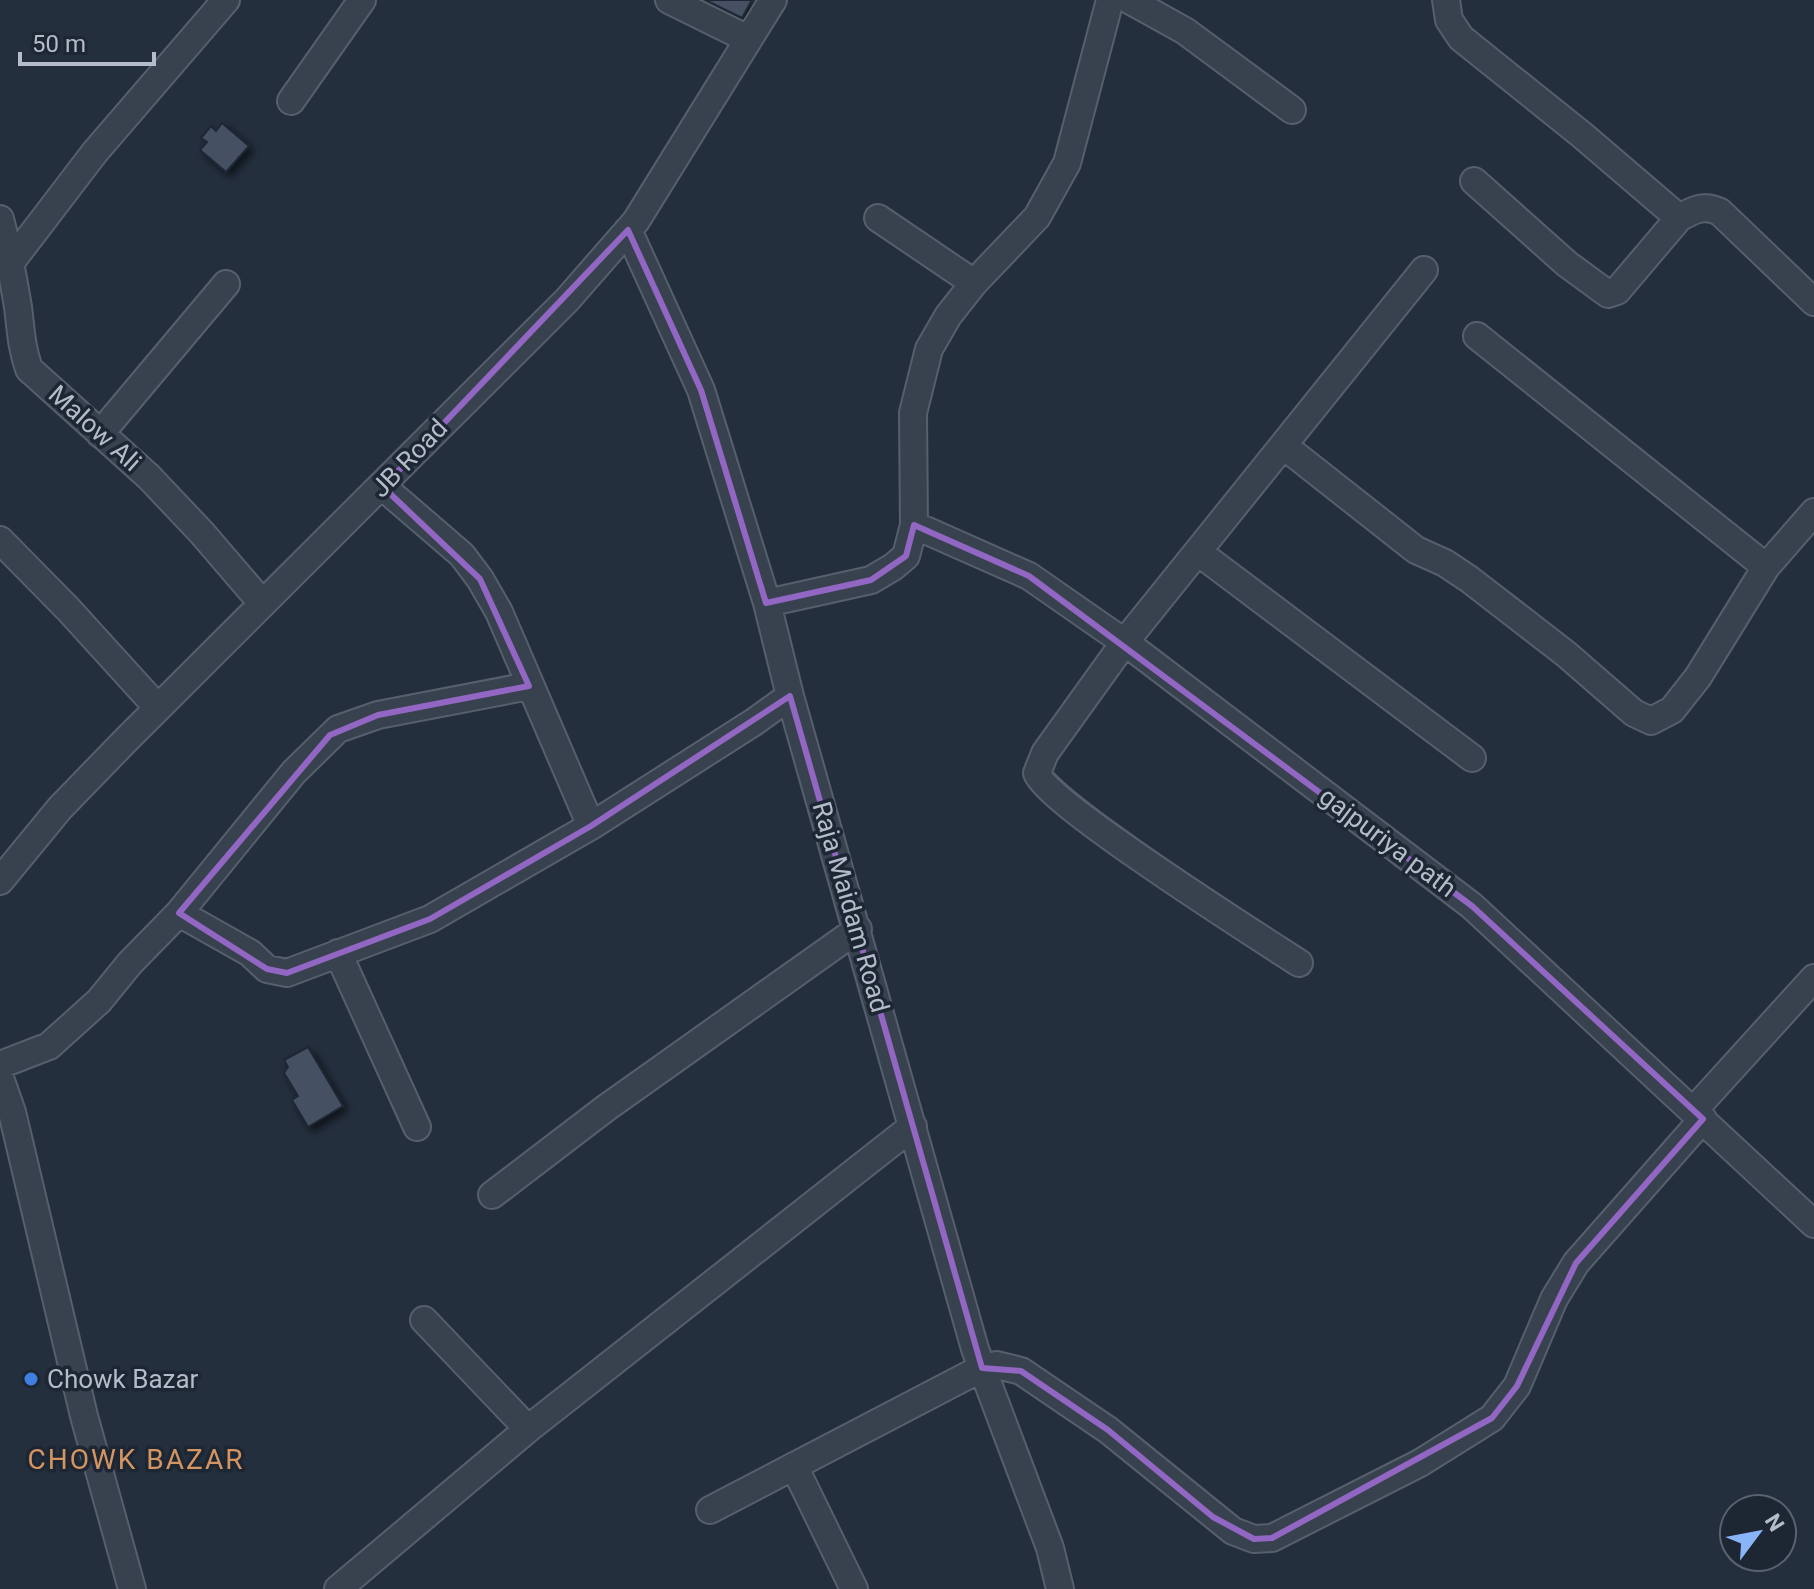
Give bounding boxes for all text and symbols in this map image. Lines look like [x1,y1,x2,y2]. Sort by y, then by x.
scale bar [20,16,154,66]
text: 50 m [32,30,86,58]
street label: Malow Ali [43,379,147,477]
street label: JB Road [365,413,453,503]
street label: gajpuriya path [1314,781,1462,903]
street label: Raja Maidam Road [807,798,895,1016]
place label: Chowk Bazar [47,1364,199,1394]
marker: Chowk Bazar [22,1370,40,1388]
district label: CHOWK BAZAR [27,1443,245,1476]
north arrow [1718,1493,1798,1573]
text: N [1760,1509,1789,1536]

